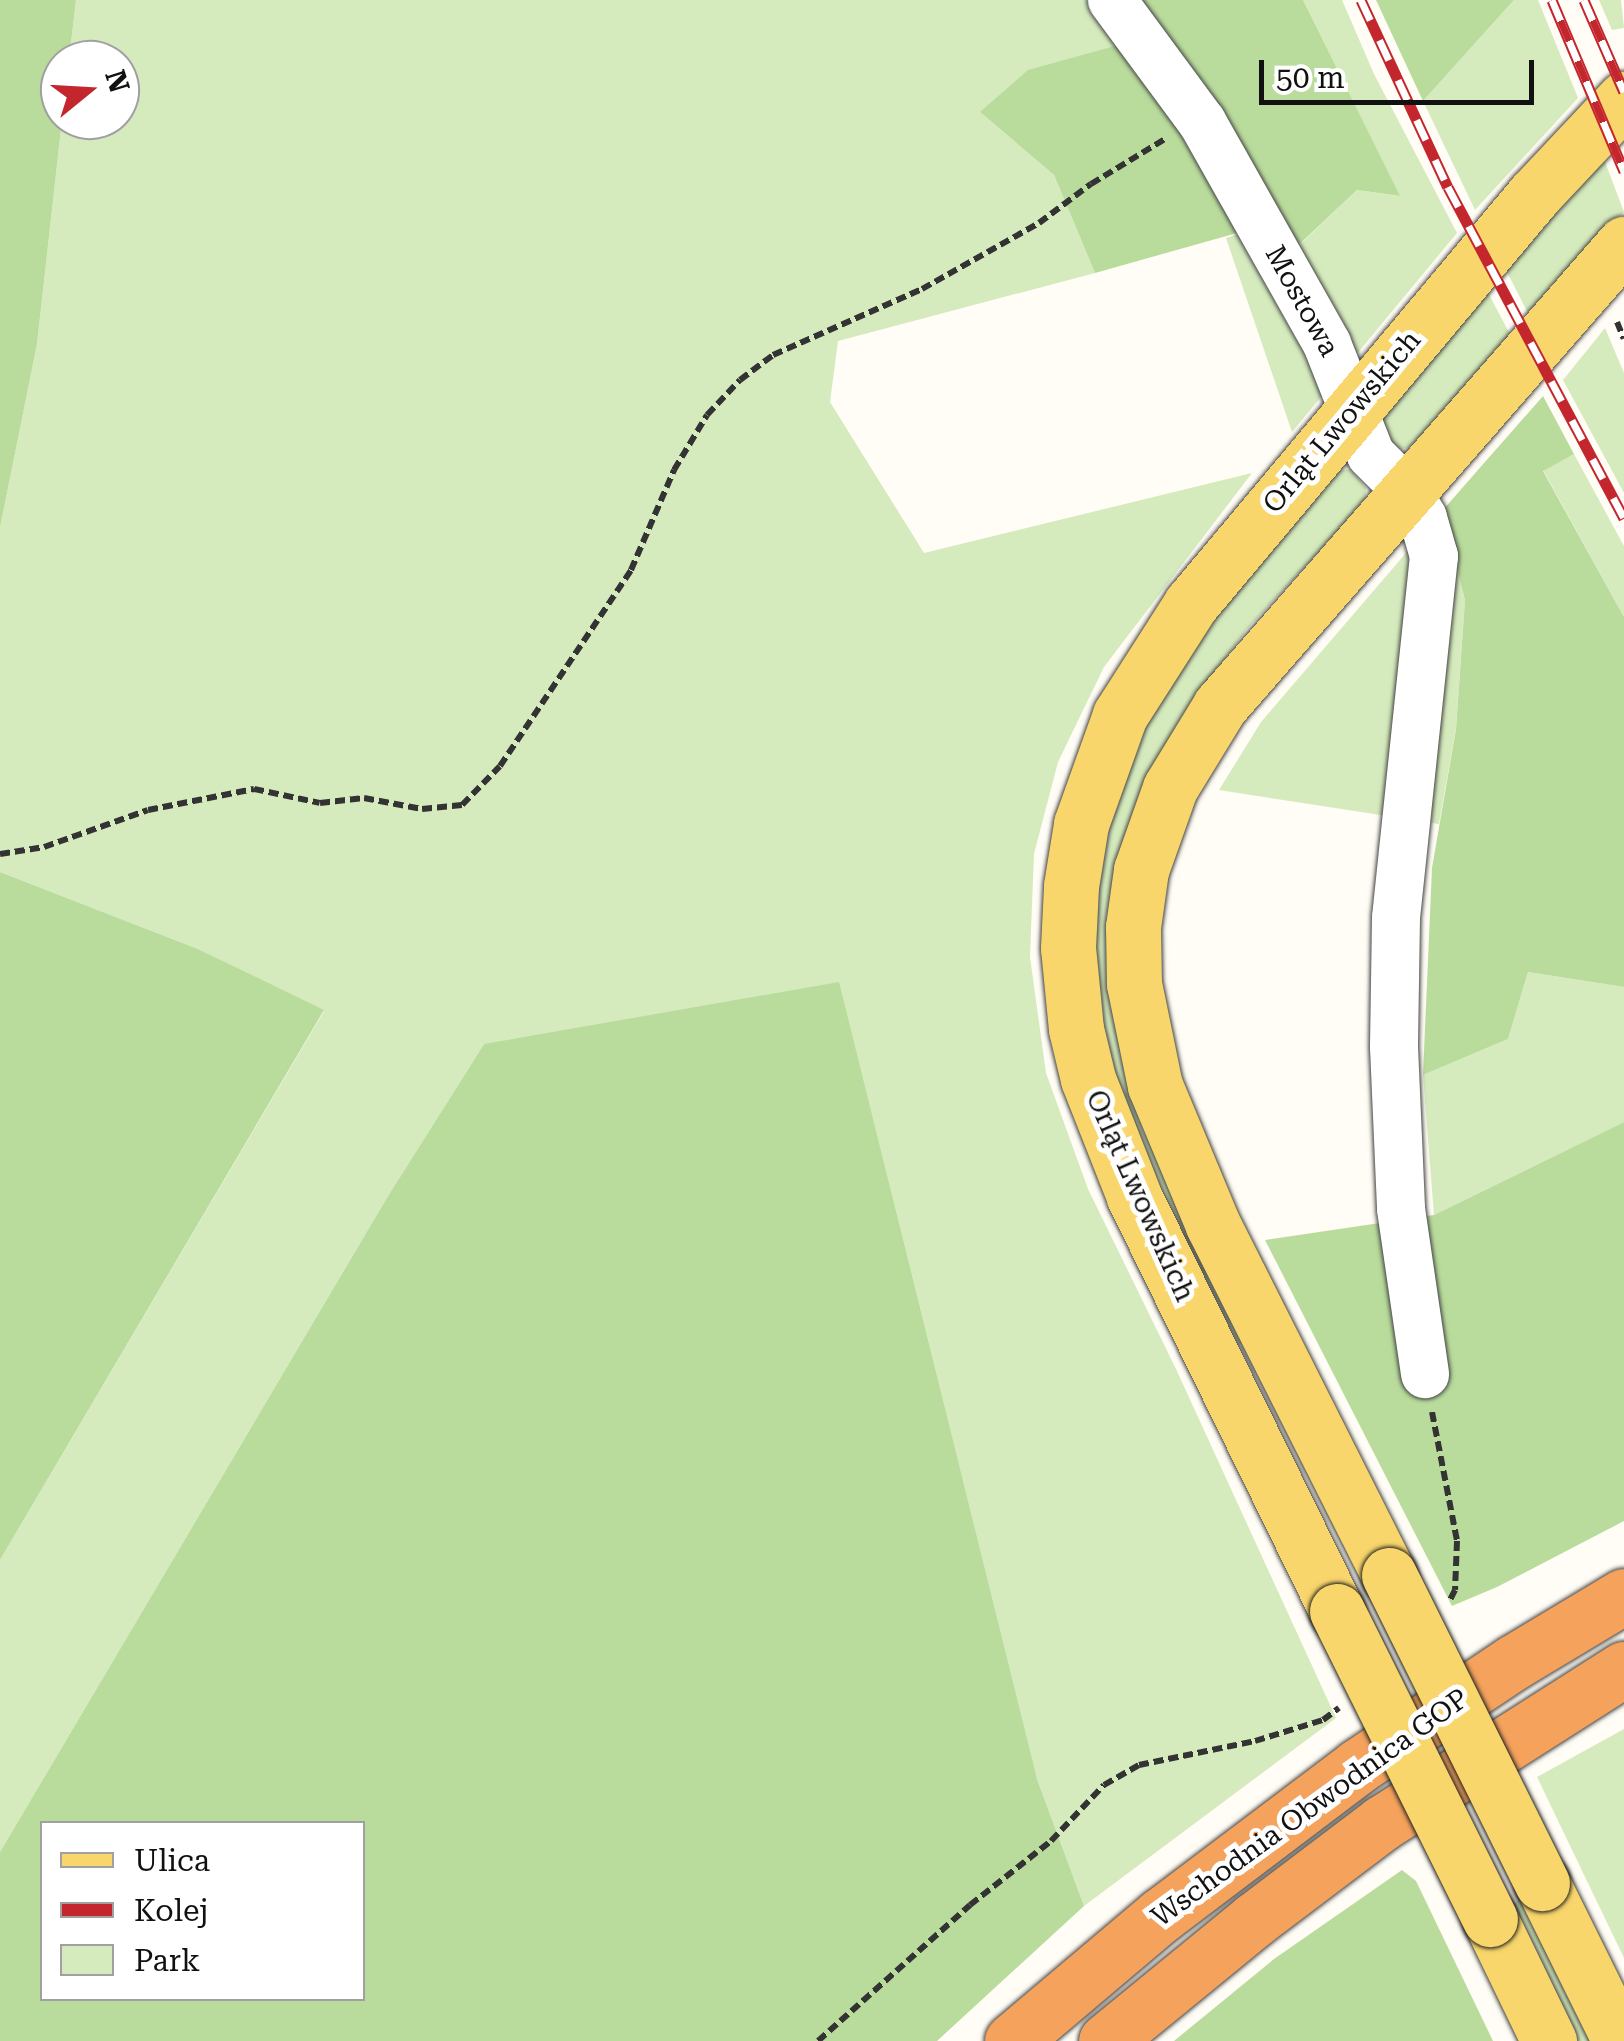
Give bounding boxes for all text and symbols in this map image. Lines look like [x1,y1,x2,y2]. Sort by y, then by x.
north arrow [40,40,140,140]
scale bar [1264,40,1539,102]
text: 50 m [1276,60,1345,95]
text: N [98,66,136,97]
street label: Mostowa [1258,240,1346,362]
street label: Orląt Lwowskich [1256,324,1428,520]
street label: Orląt Lwowskich [1078,1085,1202,1307]
street label: Wschodnia Obwodnica GOP [1145,1682,1475,1934]
legend [40,1821,365,2001]
text: Ulica [134,1843,210,1878]
text: Kolej [134,1893,208,1928]
text: Park [134,1943,200,1978]

